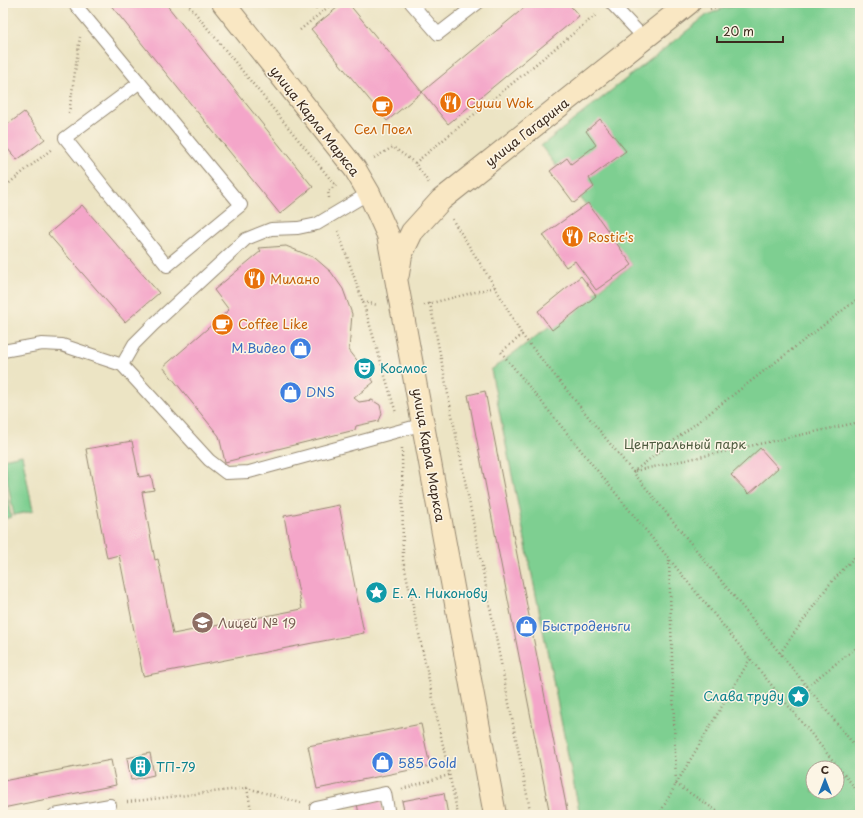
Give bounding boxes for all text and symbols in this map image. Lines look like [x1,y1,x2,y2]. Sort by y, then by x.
scale bar [717,18,783,44]
text: 20 m [723,22,754,40]
street label: улица Карла Маркса [266,61,365,181]
restaurant icon: Суши Wok [437,90,463,116]
street label: улица Гагарина [481,92,573,170]
place label: Суши Wok [466,93,534,112]
cafe icon: Сел Поел [370,94,396,120]
place label: Сел Поел [354,119,413,138]
restaurant icon: Rostic's [560,224,586,250]
place label: Rostic's [588,227,634,246]
restaurant icon: Милано [241,266,267,292]
place label: Милано [270,269,320,288]
cafe icon: Coffee Like [209,311,235,337]
place label: Coffee Like [238,314,308,333]
shop icon: М.Видео [288,335,314,361]
place label: М.Видео [231,338,286,357]
theatre icon: Космос [351,355,377,381]
place label: Космос [380,358,427,377]
shop icon: DNS [278,379,304,405]
place label: DNS [306,382,335,401]
street label: улица Карла Маркса [408,387,451,524]
park label: Центральный парк [624,434,746,453]
place icon: Е. А. Никонову [364,580,390,606]
place label: Е. А. Никонову [392,583,488,602]
school or university icon: Лицей № 19 [190,610,216,636]
place label: Лицей № 19 [218,613,296,632]
shop icon: Быстроденьги [514,613,540,639]
place label: Быстроденьги [542,616,631,635]
place icon: Слава труду [786,683,812,709]
place label: Слава труду [703,686,784,705]
shop icon: 585 Gold [370,750,396,776]
place label: 585 Gold [398,753,457,772]
building icon: ТП-79 [128,754,154,780]
place label: ТП-79 [156,757,196,776]
north arrow [805,760,845,800]
text: С [821,761,829,778]

